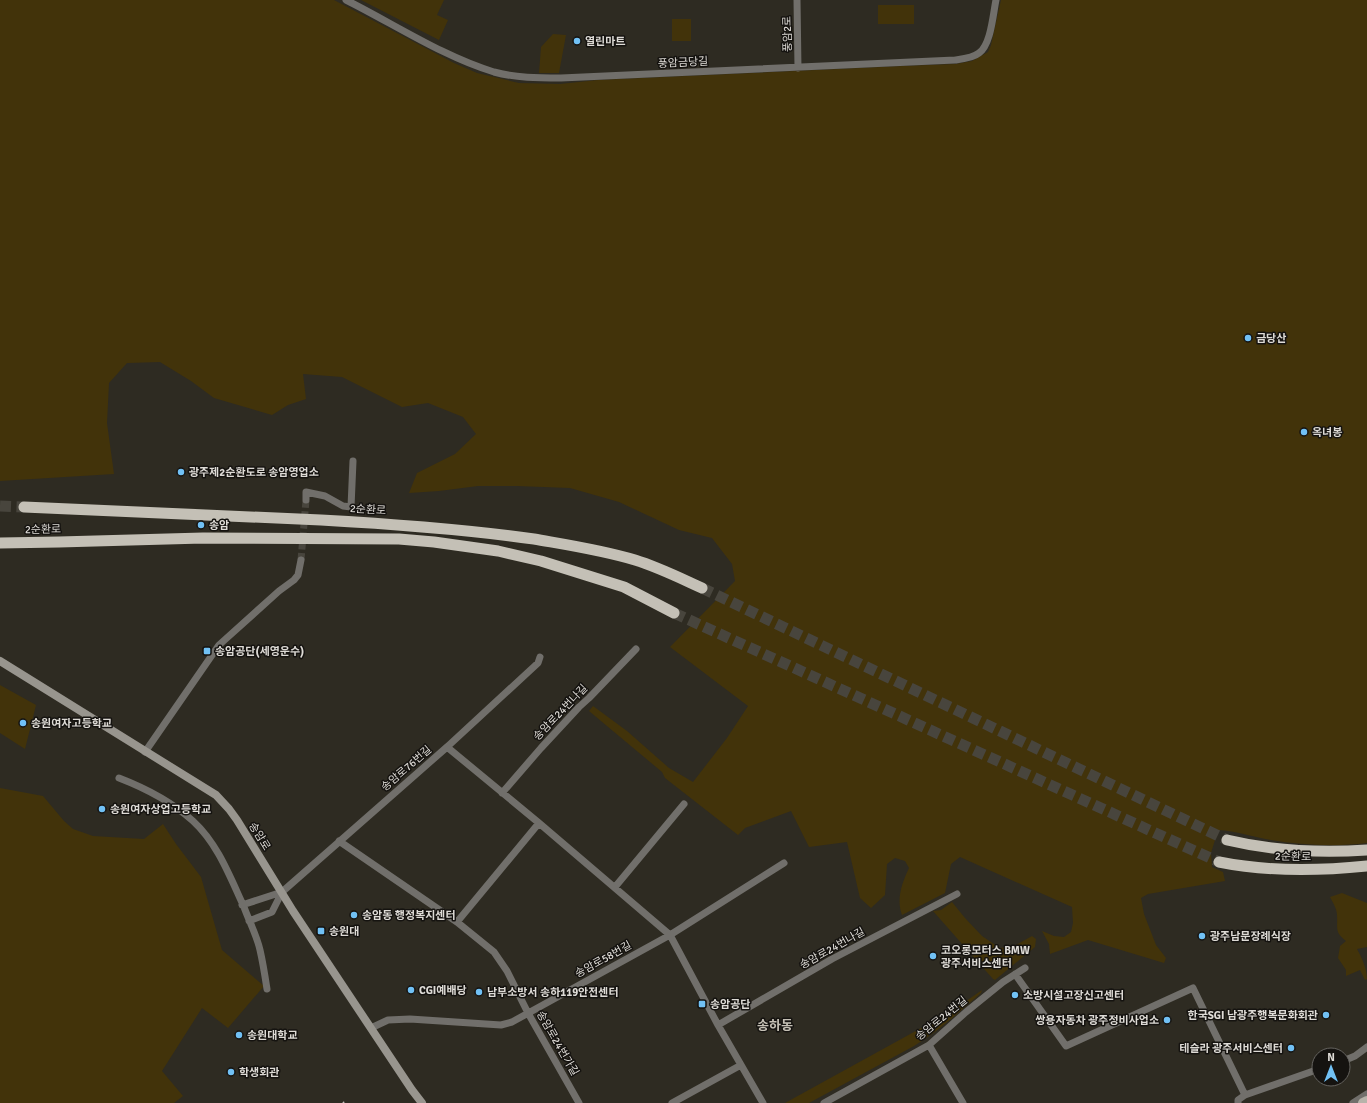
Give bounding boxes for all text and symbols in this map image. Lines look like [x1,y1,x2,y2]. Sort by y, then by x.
street label: 풍암2로 [781,16,794,52]
place label: 열린마트 [585,35,625,48]
marker: 열린마트 [572,36,582,46]
street label: 풍암금당길 [657,55,709,70]
place label: 금당산 [1256,332,1286,345]
marker: 금당산 [1243,333,1253,343]
place label: 옥녀봉 [1312,426,1342,439]
marker: 옥녀봉 [1299,427,1309,437]
place label: 광주제2순환도로 송암영업소 [189,466,319,479]
marker: 광주제2순환도로 송암영업소 [176,467,186,477]
street label: 2순환로 [350,502,386,517]
place label: 송암 [209,519,229,532]
marker: 송암 [196,520,206,530]
street label: 2순환로 [25,523,61,536]
place label: 송암공단(세영운수) [215,645,304,658]
marker: 송암공단(세영운수) [202,646,212,656]
street label: 송암로24번나길 [530,682,590,743]
place label: 송원여자고등학교 [31,717,112,730]
marker: 송원여자고등학교 [18,718,28,728]
street label: 송암로76번길 [378,743,434,794]
place label: 송원여자상업고등학교 [110,803,211,816]
marker: 송원여자상업고등학교 [97,804,107,814]
street label: 송암로 [246,820,273,853]
street label: 2순환로 [1275,850,1311,863]
place label: 송암동 행정복지센터 [362,909,456,922]
marker: 송암동 행정복지센터 [349,910,359,920]
place label: 송원대 [329,925,359,938]
street label: 송암로24번나길 [797,925,867,972]
marker: 송원대 [316,926,326,936]
place label: 광주남문장례식장 [1210,930,1291,943]
marker: 광주남문장례식장 [1197,931,1207,941]
street label: 송암로58번길 [573,939,634,980]
place label: 코오롱모터스 BMW 광주서비스센터 [941,944,1030,970]
marker: 코오롱모터스 BMW 광주서비스센터 [928,951,938,961]
place label: CGI예배당 [419,984,467,997]
marker: CGI예배당 [406,985,416,995]
place label: 남부소방서 송하119안전센터 [487,986,619,999]
marker: 남부소방서 송하119안전센터 [474,987,484,997]
place label: 소방시설고장신고센터 [1023,989,1124,1002]
marker: 소방시설고장신고센터 [1010,990,1020,1000]
street label: 송암로24번길 [913,994,970,1043]
place label: 송암공단 [710,998,750,1011]
marker: 송암공단 [697,999,707,1009]
street label: 송암로24번가길 [534,1009,581,1078]
place label: 한국SGI 남광주행복문화회관 [1188,1009,1318,1022]
marker: 한국SGI 남광주행복문화회관 [1321,1010,1331,1020]
place label: 쌍용자동차 광주정비사업소 [1035,1014,1159,1027]
marker: 쌍용자동차 광주정비사업소 [1162,1015,1172,1025]
district label: 송하동 [757,1018,793,1034]
place label: 송원대학교 [247,1029,298,1042]
marker: 송원대학교 [234,1030,244,1040]
place label: 테슬라 광주서비스센터 [1179,1042,1283,1055]
marker: 테슬라 광주서비스센터 [1286,1043,1296,1053]
north arrow [1311,1047,1351,1087]
text: N [1327,1051,1335,1064]
place label: 학생회관 [239,1066,279,1079]
marker: 학생회관 [226,1067,236,1077]

